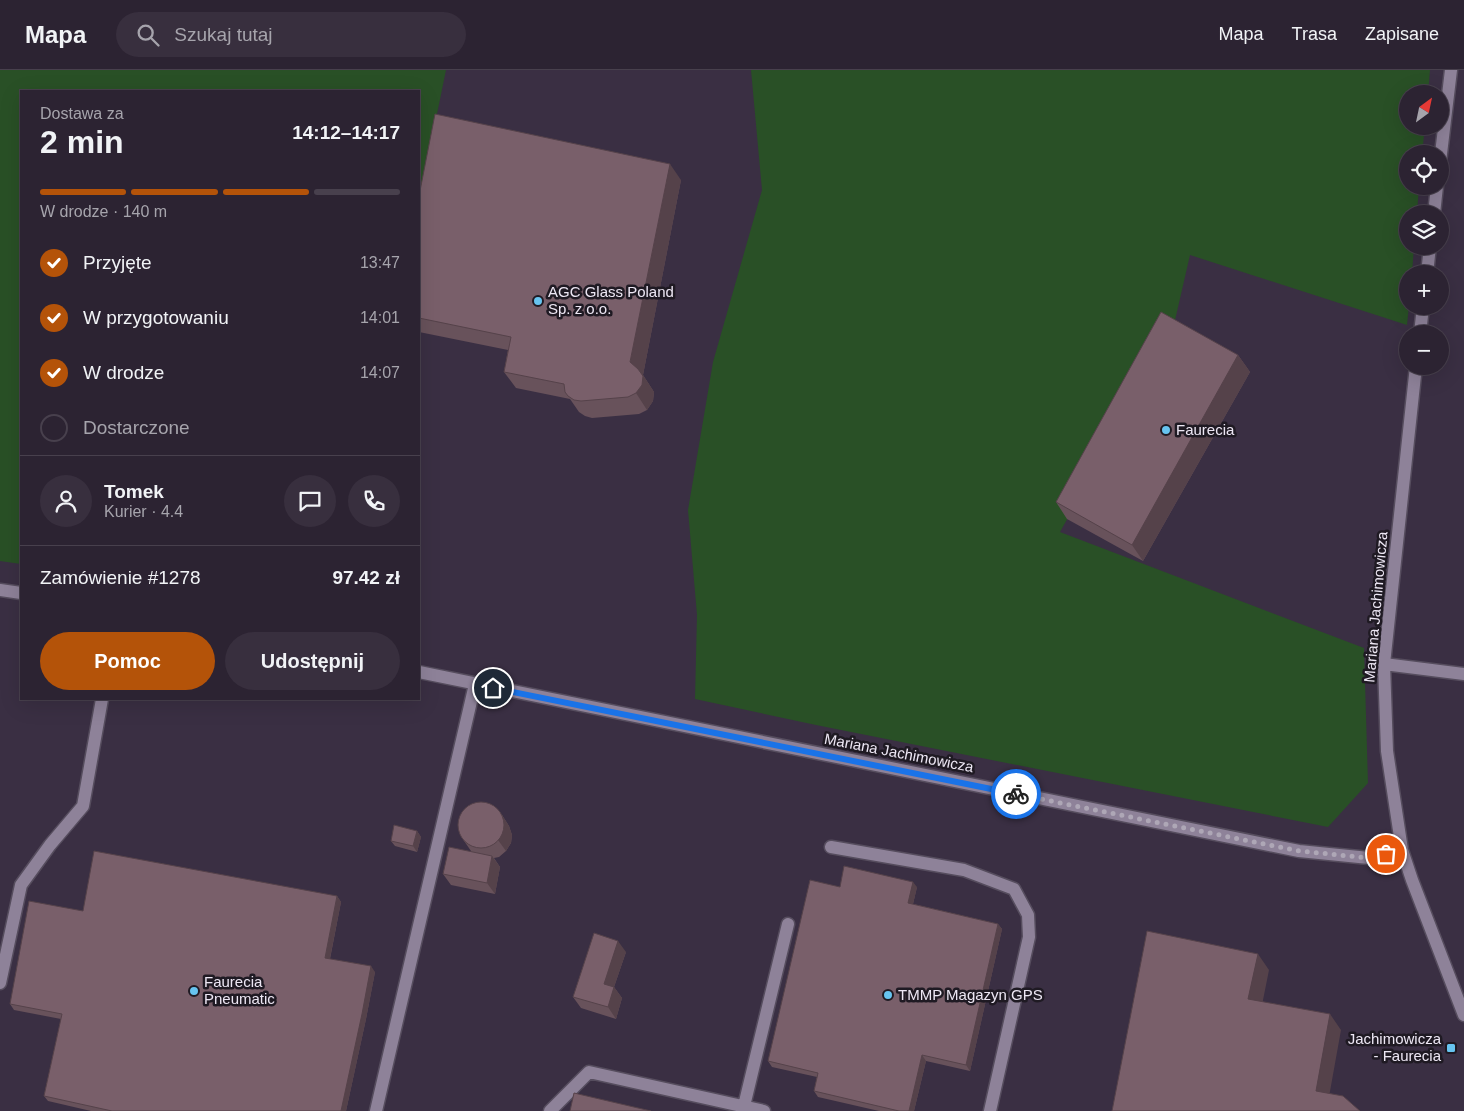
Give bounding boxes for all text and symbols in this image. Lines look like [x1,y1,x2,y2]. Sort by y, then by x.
search box [116,12,466,57]
text: Mapa [25,21,86,48]
icon: search [134,21,162,49]
text: Szukaj tutaj [174,24,273,45]
text: Mapa [1219,24,1264,44]
text: Trasa [1292,24,1337,44]
text: Zapisane [1365,24,1439,44]
north arrow [1399,85,1449,135]
map controls [1399,85,1449,375]
text: Dostawa za [40,105,124,122]
text: 14:12–14:17 [292,122,400,143]
text: 2 min [40,124,124,160]
button: locate [1399,145,1449,195]
text: W drodze · 140 m [40,203,167,220]
button: layers [1399,205,1449,255]
icon: check [40,249,68,277]
text: Przyjęte [83,252,152,273]
text: 13:47 [360,254,400,271]
button: + [1399,265,1449,315]
place label: AGC Glass Poland Sp. z o.o. [548,283,674,317]
marker: AGC Glass Poland Sp. z o.o. [532,295,544,307]
icon: check [40,304,68,332]
text: W przygotowaniu [83,307,229,328]
text: 14:01 [360,309,400,326]
button: − [1399,325,1449,375]
icon: check [40,359,68,387]
text: W drodze [83,362,164,383]
text: 14:07 [360,364,400,381]
text: Dostarczone [83,417,190,438]
place label: Faurecia [1176,421,1235,438]
marker: Faurecia [1160,424,1172,436]
button: person [40,475,92,527]
button: chat [284,475,336,527]
button: phone [348,475,400,527]
text: Tomek [104,481,164,502]
text: Kurier · 4.4 [104,503,183,520]
street label: Mariana Jachimowicza [1360,530,1391,683]
text: Zamówienie #1278 [40,567,201,588]
text: 97.42 zł [332,567,400,588]
button: Pomoc [40,632,215,690]
button: Udostępnij [225,632,400,690]
pin [472,667,514,709]
icon: home [479,674,507,702]
street label: Mariana Jachimowicza [823,730,976,775]
courier [991,769,1041,819]
icon: bike [1002,780,1030,808]
pin [1365,833,1407,875]
icon: bag [1372,840,1400,868]
place label: Faurecia Pneumatic [204,973,275,1007]
marker: Faurecia Pneumatic [188,985,200,997]
place label: TMMP Magazyn GPS [898,986,1043,1003]
marker: TMMP Magazyn GPS [882,989,894,1001]
place label: Jachimowicza - Faurecia [1348,1030,1442,1064]
marker: Jachimowicza - Faurecia [1445,1042,1457,1054]

